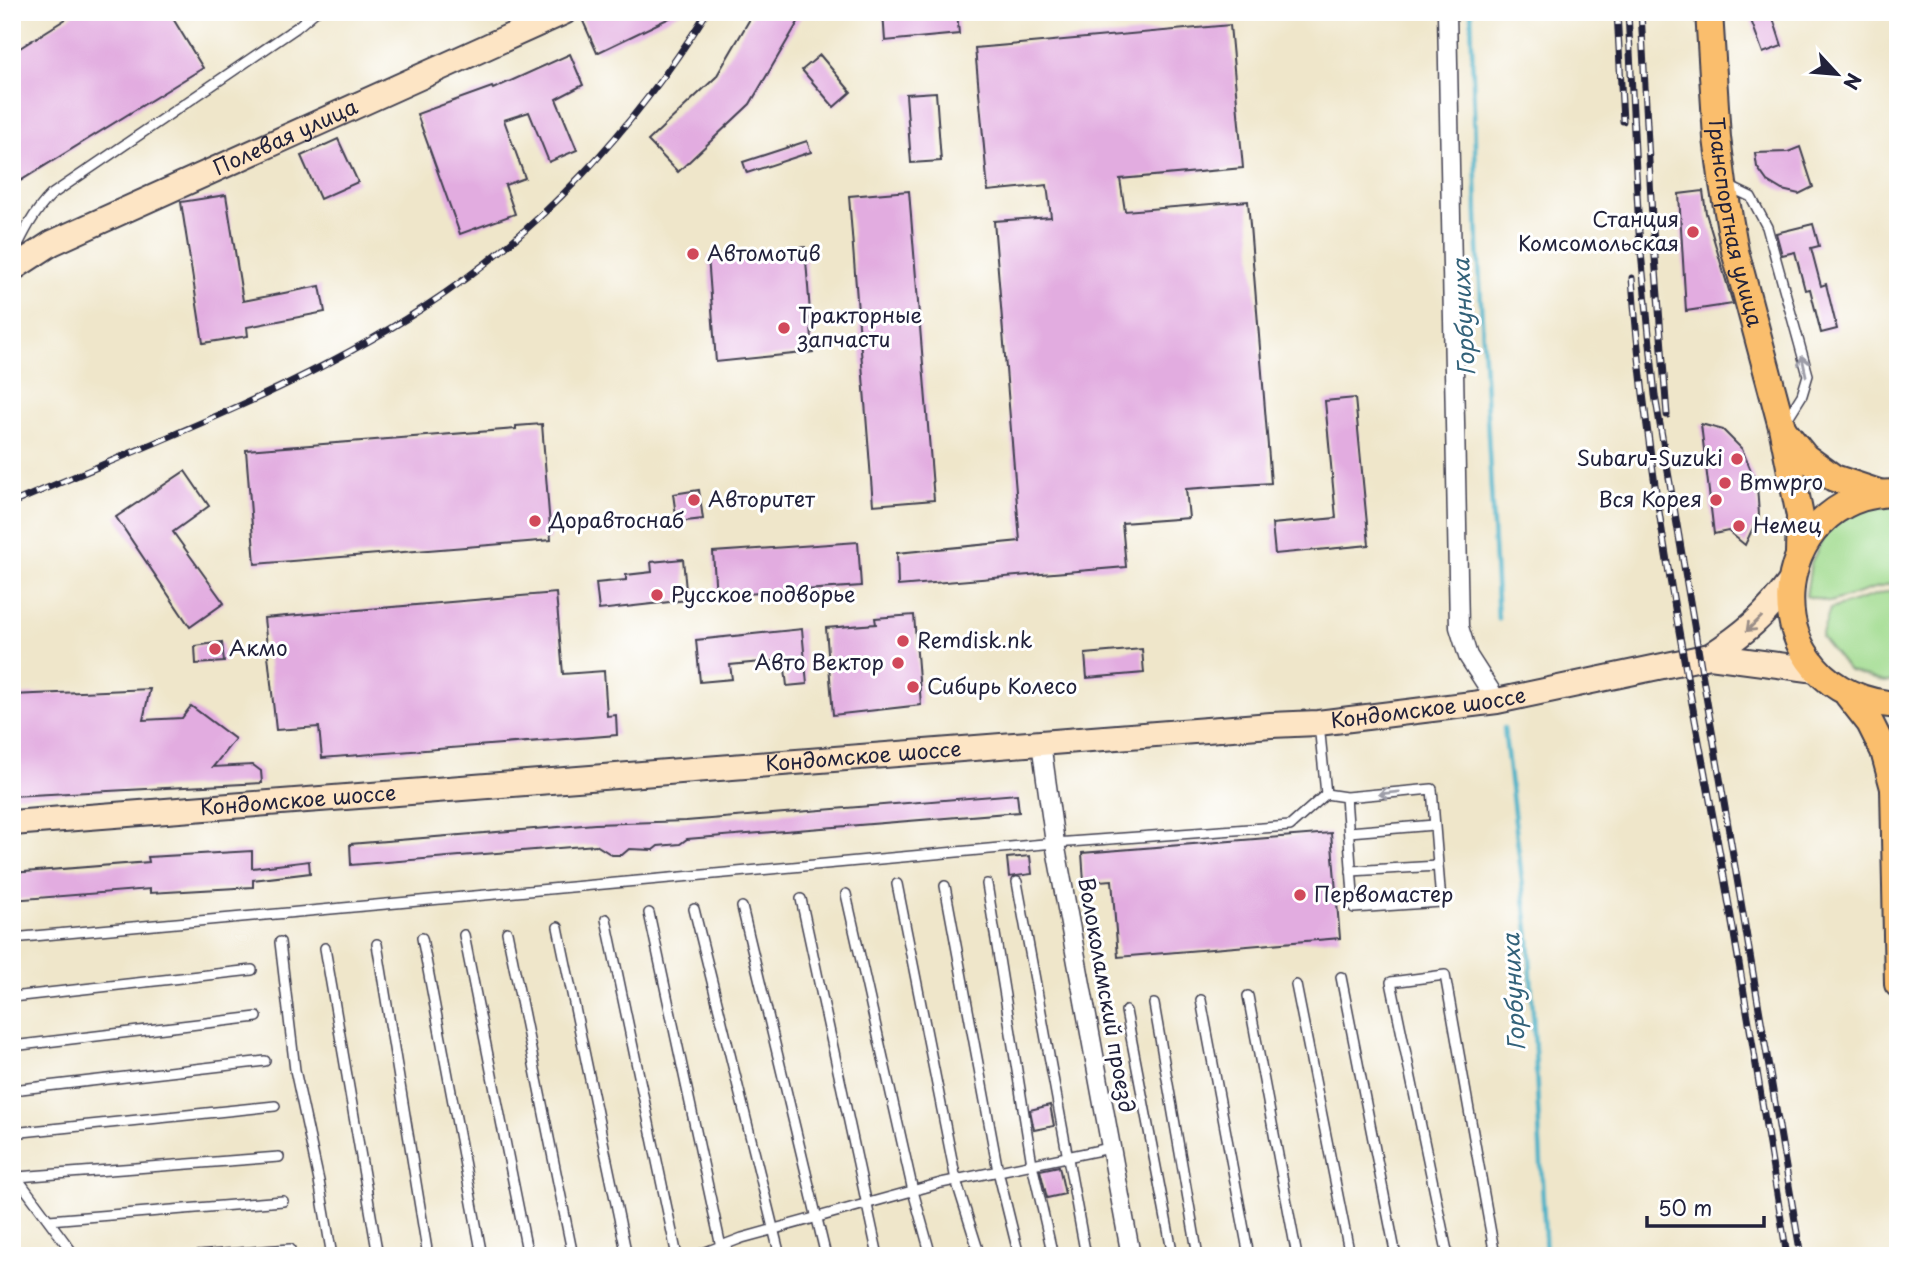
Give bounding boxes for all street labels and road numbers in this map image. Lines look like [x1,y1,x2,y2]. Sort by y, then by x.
street label: Полевая улица [207,89,363,182]
street label: Транспортная улица [1702,116,1773,331]
street label: Кондомское шоссе [1329,677,1528,735]
street label: Кондомское шоссе [764,731,962,778]
street label: Кондомское шоссе [199,775,397,822]
street label: Волоколамский проезд [1071,874,1144,1115]

